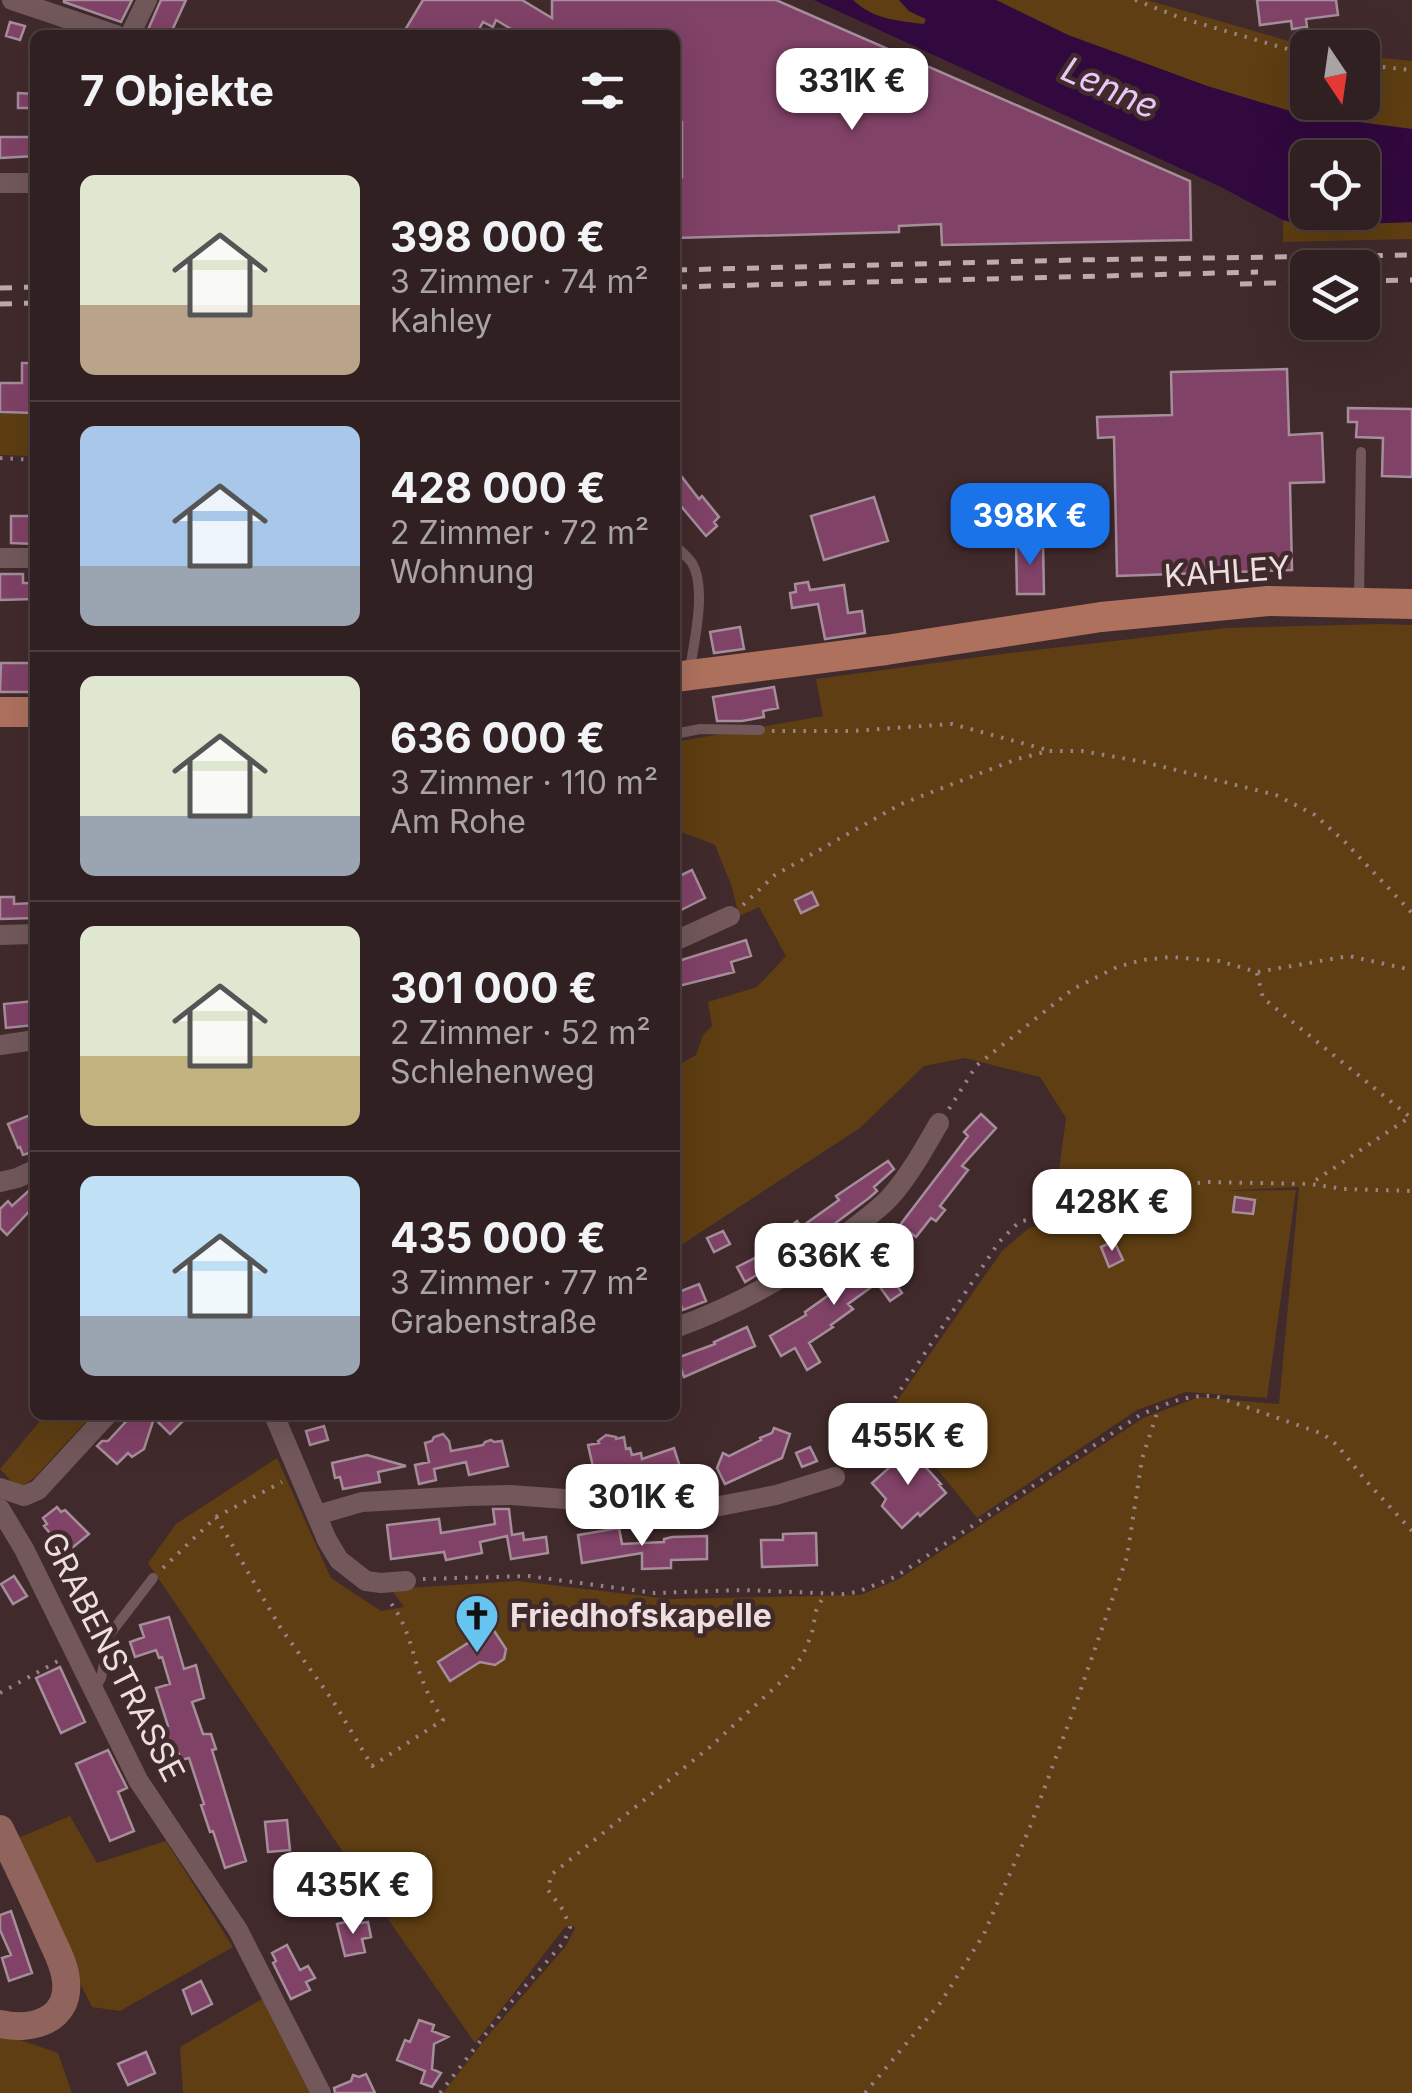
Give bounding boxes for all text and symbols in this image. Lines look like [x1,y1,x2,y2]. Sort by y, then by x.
north arrow [1290,30,1380,120]
map controls [1290,30,1380,340]
water label: Lenne [1056,47,1165,127]
pin: 331K € [771,48,933,133]
text: 331K € [798,61,906,100]
icon: filters [575,63,630,118]
text: 7 Objekte [80,65,274,116]
button: locate [1290,140,1380,230]
text: 398 000 € [390,211,605,262]
icon: home [160,215,280,335]
button: layers [1290,250,1380,340]
text: 3 Zimmer · 74 m² [390,262,649,301]
text: Kahley [390,301,492,340]
text: 428 000 € [390,462,606,513]
icon: home [160,466,280,586]
pin: 398K € [949,483,1111,568]
text: 398K € [973,496,1087,535]
text: 2 Zimmer · 72 m² [390,513,649,552]
street label: KAHLEY [1163,548,1291,595]
text: Wohnung [390,552,534,591]
text: 636 000 € [390,712,605,763]
icon: home [160,716,280,836]
text: 3 Zimmer · 110 m² [390,763,658,802]
text: Am Rohe [390,802,526,841]
text: 301 000 € [390,962,597,1013]
icon: home [160,966,280,1086]
text: 2 Zimmer · 52 m² [390,1013,651,1052]
text: Schlehenweg [390,1052,595,1091]
pin: 428K € [1031,1169,1193,1254]
text: 428K € [1054,1182,1170,1221]
text: 435 000 € [390,1212,606,1263]
icon: home [160,1216,280,1336]
pin: 636K € [753,1223,915,1308]
text: 636K € [777,1236,891,1275]
text: 3 Zimmer · 77 m² [390,1263,649,1302]
text: Grabenstraße [390,1302,597,1341]
pin: 455K € [827,1403,989,1488]
text: 455K € [850,1416,966,1455]
pin: 301K € [561,1464,723,1549]
text: 301K € [588,1477,696,1516]
street label: GRABENSTRASSE [34,1525,193,1788]
church icon: Friedhofskapelle [454,1593,500,1654]
place label: Friedhofskapelle [510,1596,772,1635]
pin: 435K € [272,1852,434,1937]
text: 435K € [295,1865,411,1904]

